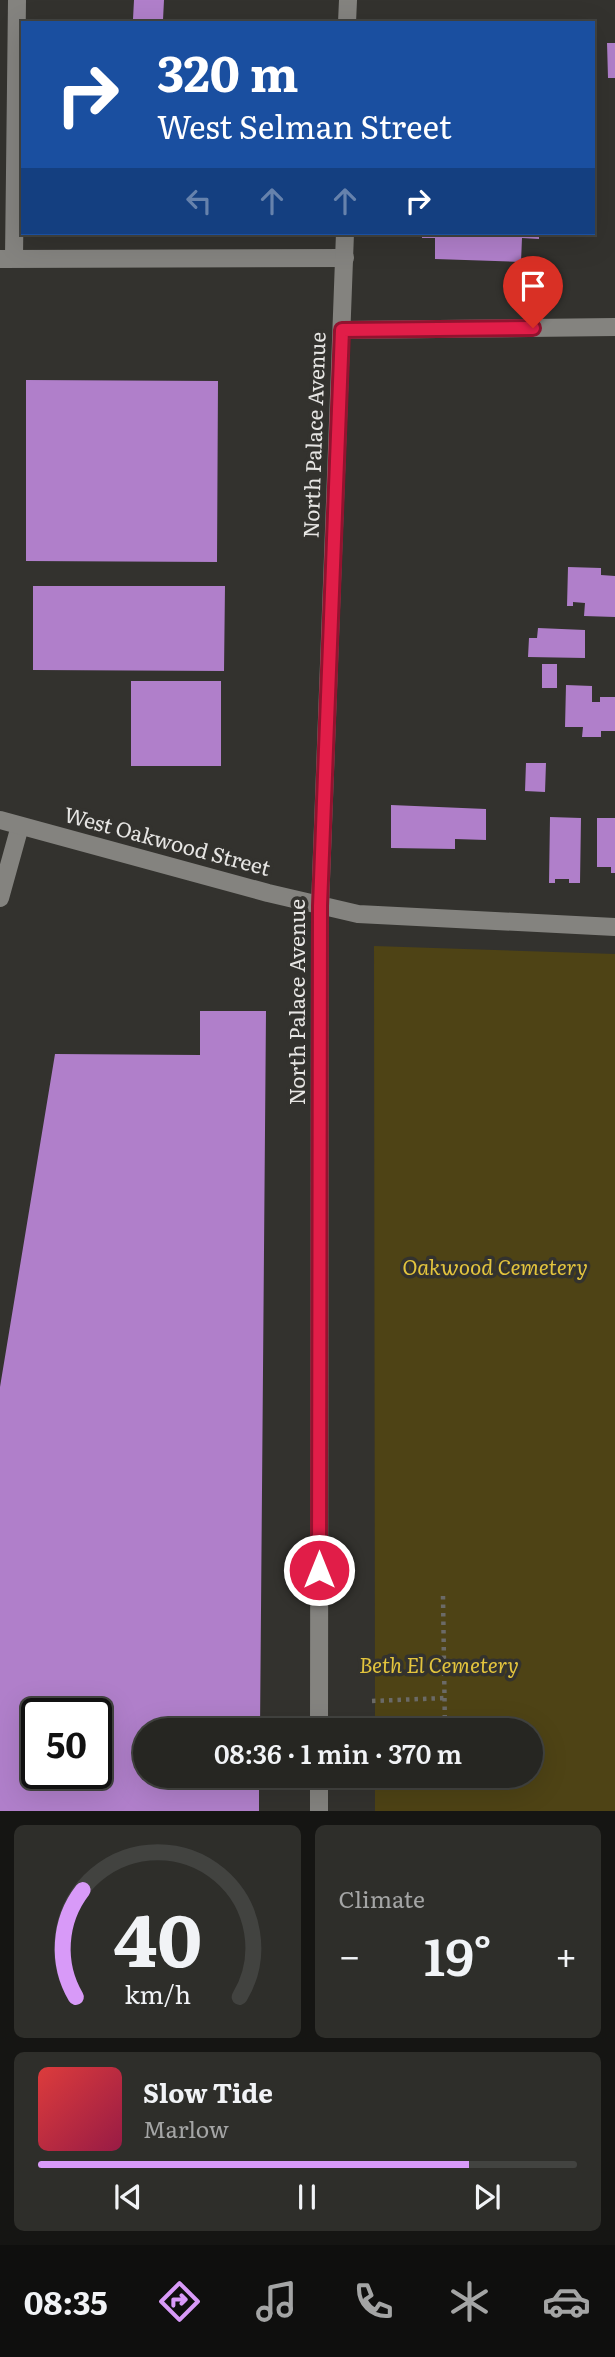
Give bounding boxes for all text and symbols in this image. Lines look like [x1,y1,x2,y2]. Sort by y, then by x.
text: 320 m [157,34,299,107]
icon: right [42,49,133,140]
text: West Selman Street [157,101,452,149]
icon: left [180,182,218,220]
icon: ahead [253,182,291,220]
icon: ahead [326,182,364,220]
icon: right [399,182,437,220]
pin [503,256,563,328]
icon: arrive [514,267,552,305]
street label: North Palace Avenue [293,331,332,539]
street label: West Oakwood Street [61,797,275,882]
street label: North Palace Avenue [280,899,311,1105]
park label: Oakwood Cemetery [402,1250,588,1281]
position arrow [282,1533,356,1607]
park label: Beth El Cemetery [359,1648,519,1679]
speed limit sign: 50 [21,1698,112,1789]
text: 08:36 · 1 min · 370 m [214,1733,462,1772]
text: Climate [339,1881,425,1915]
text: 40 [113,1882,202,1990]
text: 19° [424,1915,492,1992]
text: − [339,1925,361,1982]
text: + [555,1925,577,1982]
text: km/h [124,1975,191,2012]
text: Slow Tide [143,2072,273,2111]
text: Marlow [143,2111,229,2145]
icon: previous [109,2178,147,2216]
icon: pause [288,2178,326,2216]
icon: next [468,2178,506,2216]
text: 08:35 [24,2277,108,2325]
icon: directions [155,2277,204,2326]
icon: music [252,2277,301,2326]
icon: phone [349,2277,398,2326]
icon: climate [445,2277,494,2326]
icon: car [542,2277,591,2326]

